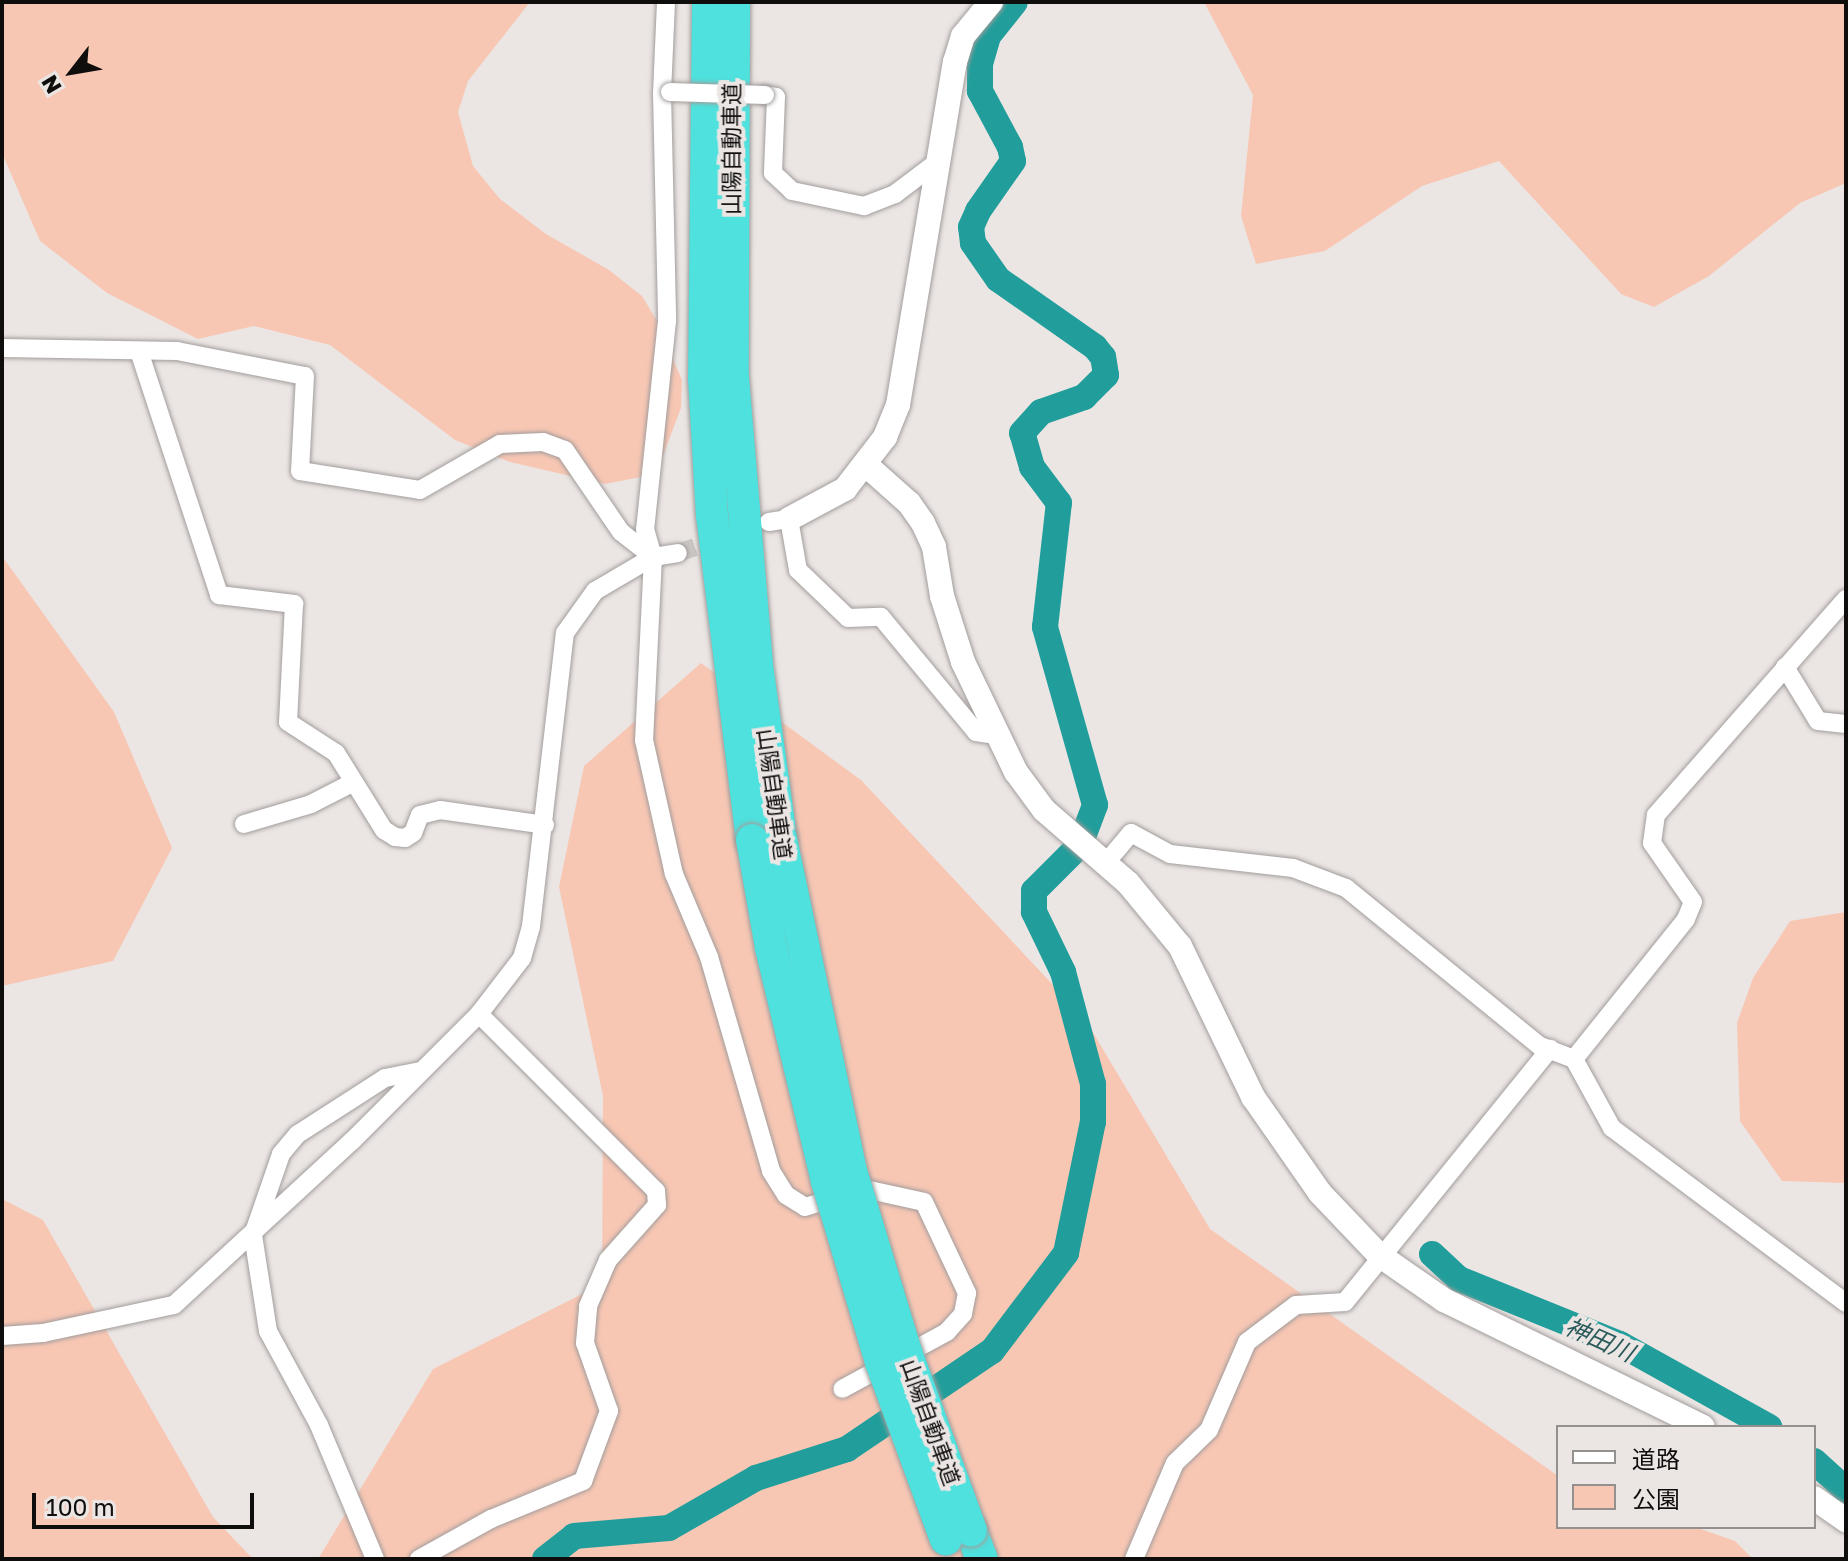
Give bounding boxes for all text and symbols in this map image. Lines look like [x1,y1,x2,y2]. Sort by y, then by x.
north arrow [32,32,112,112]
text: N [35,71,67,99]
street label: 山陽自動車道 [718,83,744,215]
street label: 山陽自動車道 [753,727,797,861]
water label: 神田川 [1561,1311,1639,1367]
street label: 山陽自動車道 [896,1355,966,1489]
legend [1556,1425,1816,1529]
text: 道路 [1632,1444,1680,1473]
scale bar [36,1477,258,1527]
text: 公園 [1632,1484,1680,1513]
text: 100 m [46,1492,115,1521]

